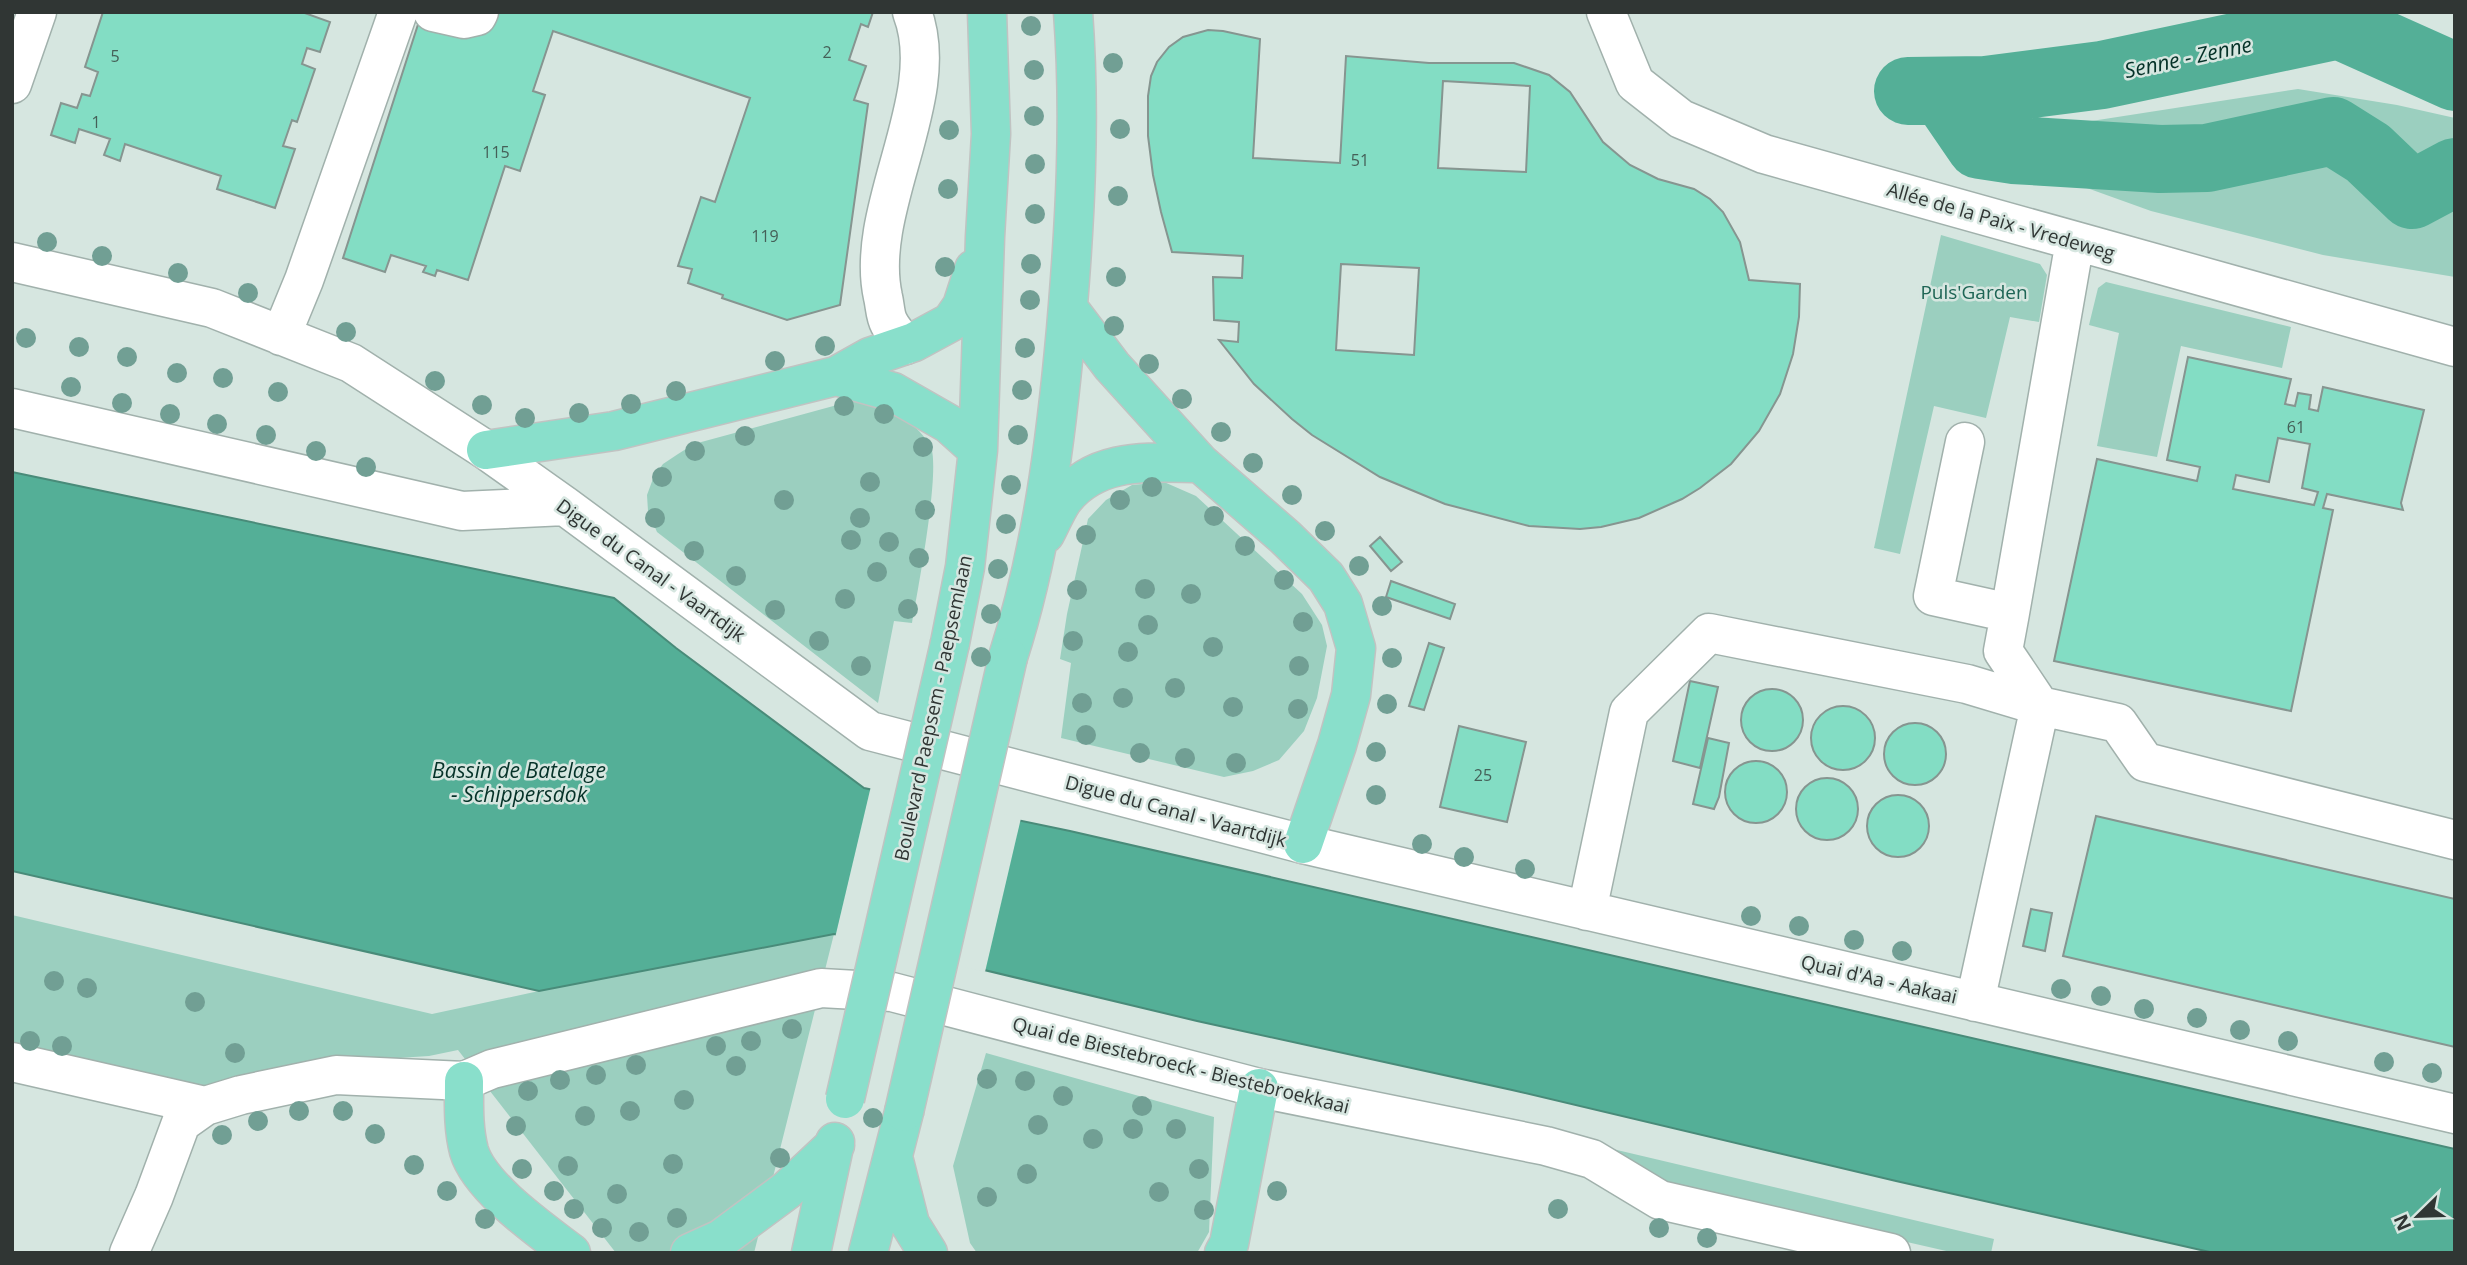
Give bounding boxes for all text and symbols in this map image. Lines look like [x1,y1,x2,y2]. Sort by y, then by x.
water label: Senne - Zenne [2122,30,2254,84]
house number: 2 [822,41,832,63]
house number: 5 [110,45,120,67]
house number: 1 [91,111,101,133]
house number: 115 [482,141,510,163]
house number: 51 [1351,149,1369,171]
street label: Allée de la Paix - Vredeweg [1884,176,2118,266]
house number: 119 [751,225,779,247]
park label: Puls'Garden [1920,279,2028,305]
house number: 61 [2287,416,2305,438]
street label: Digue du Canal - Vaartdijk [551,492,751,648]
street label: Boulevard Paepsem - Paepsemlaan [888,553,978,863]
water label: Bassin de Batelage - Schippersdok [432,756,606,808]
house number: 25 [1474,764,1492,786]
street label: Digue du Canal - Vaartdijk [1062,769,1290,853]
street label: Quai d'Aa - Aakaai [1798,948,1960,1010]
street label: Quai de Biestebroeck - Biestebroekkaai [1010,1010,1352,1120]
north arrow [2383,1181,2453,1251]
text: N [2387,1210,2417,1235]

